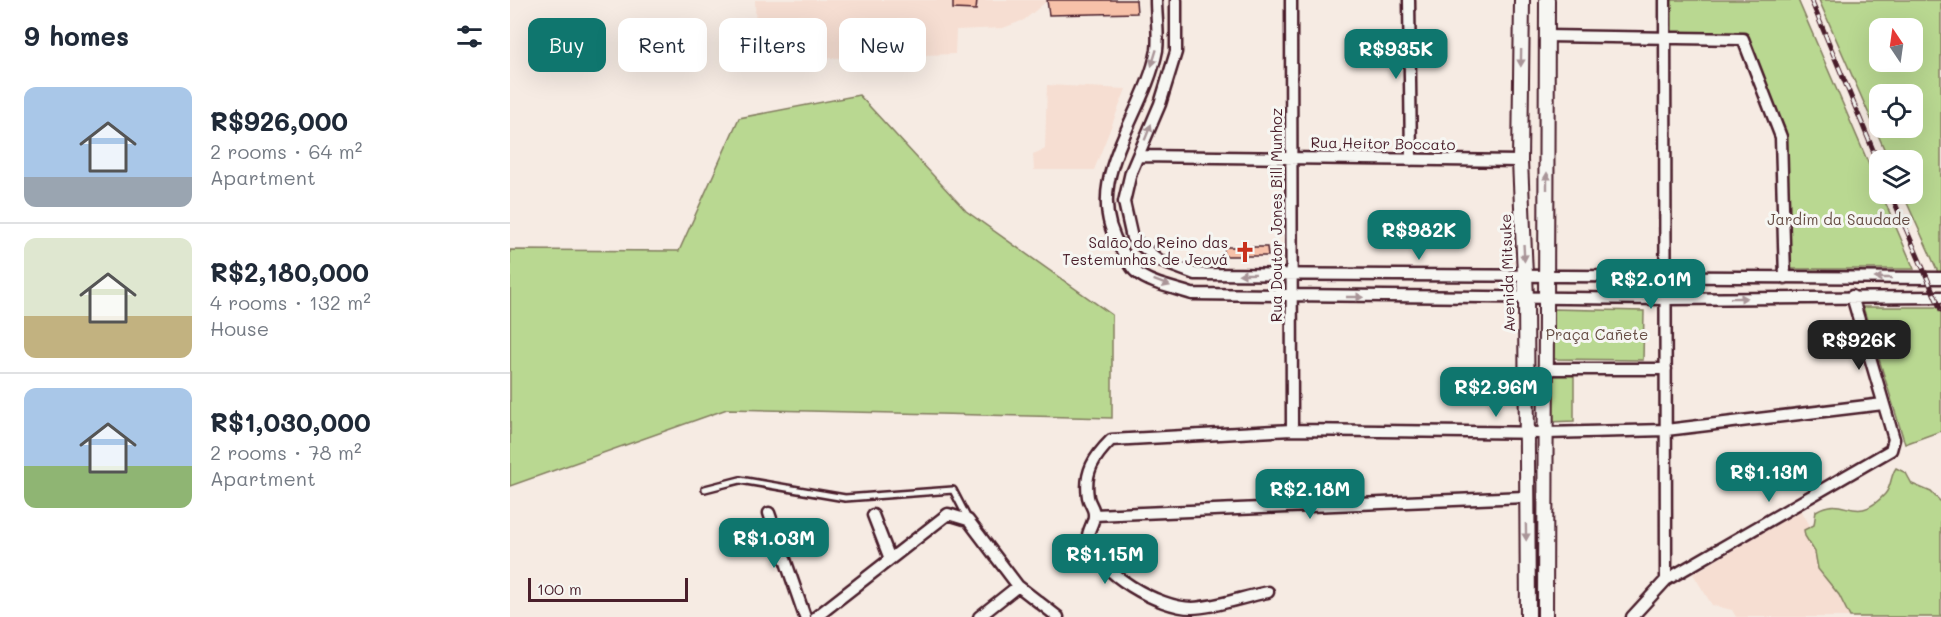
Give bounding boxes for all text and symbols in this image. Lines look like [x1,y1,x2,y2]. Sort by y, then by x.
chip: Buy [528,18,606,72]
chip: Rent [618,18,707,72]
chip: Filters [719,18,827,72]
chip: New [839,18,926,72]
north arrow [1869,18,1923,72]
map controls [1869,18,1923,204]
text: 9 homes [24,19,129,53]
icon: filters [453,20,486,53]
pin: R$935K [1347,29,1445,80]
text: R$935K [1358,35,1434,61]
one-way arrow [1149,49,1158,67]
one-way arrow [1516,49,1526,68]
button: locate [1869,84,1923,138]
text: R$926,000 [210,104,348,138]
street label: Rua Doutor Jones Bill Munhoz [1266,108,1286,322]
icon: home [72,111,144,183]
one-way arrow [1143,122,1153,140]
street label: Rua Heitor Boccato [1310,132,1456,154]
text: 2 rooms · 64 m² [210,138,362,164]
button: layers [1869,150,1923,204]
text: Apartment [210,164,316,190]
one-way arrow [1542,171,1552,190]
park label: Jardim da Saudade [1767,209,1911,229]
pin: R$982K [1370,210,1468,261]
street label: Avenida Mitsuke [1495,213,1519,333]
text: R$982K [1382,216,1456,242]
place label: Salão do Reino das Testemunhas de Jeová [1062,232,1228,269]
church icon: Salão do Reino das Testemunhas de Jeová [1233,240,1257,264]
one-way arrow [1520,244,1529,263]
text: R$2,180,000 [210,255,369,289]
pin: R$2.01M [1596,259,1706,310]
icon: home [72,262,144,334]
text: R$2.01M [1610,265,1692,291]
one-way arrow [1237,269,1256,279]
one-way arrow [1873,273,1892,283]
one-way arrow [1153,278,1171,288]
text: 4 rooms · 132 m² [210,289,371,315]
one-way arrow [1345,292,1364,301]
one-way arrow [1729,293,1748,303]
text: House [210,315,269,341]
pin: R$926K [1810,320,1908,371]
park label: Praça Cañete [1546,324,1648,344]
text: R$926K [1822,326,1896,352]
pin: R$2.96M [1441,367,1551,418]
text: R$2.96M [1454,373,1538,399]
text: R$1,030,000 [210,405,371,439]
icon: home [72,412,144,484]
text: 2 rooms · 78 m² [210,439,362,465]
pin: R$1.13M [1714,452,1824,503]
text: R$1.13M [1730,458,1808,484]
text: Apartment [210,465,316,491]
pin: R$2.18M [1255,469,1365,520]
text: R$2.18M [1270,475,1350,501]
pin: R$1.03M [719,518,829,569]
one-way arrow [1521,523,1531,542]
text: R$1.03M [733,524,815,550]
pin: R$1.15M [1050,534,1160,585]
text: R$1.15M [1066,540,1144,566]
scale bar [528,575,688,602]
text: 100 m [537,578,582,599]

